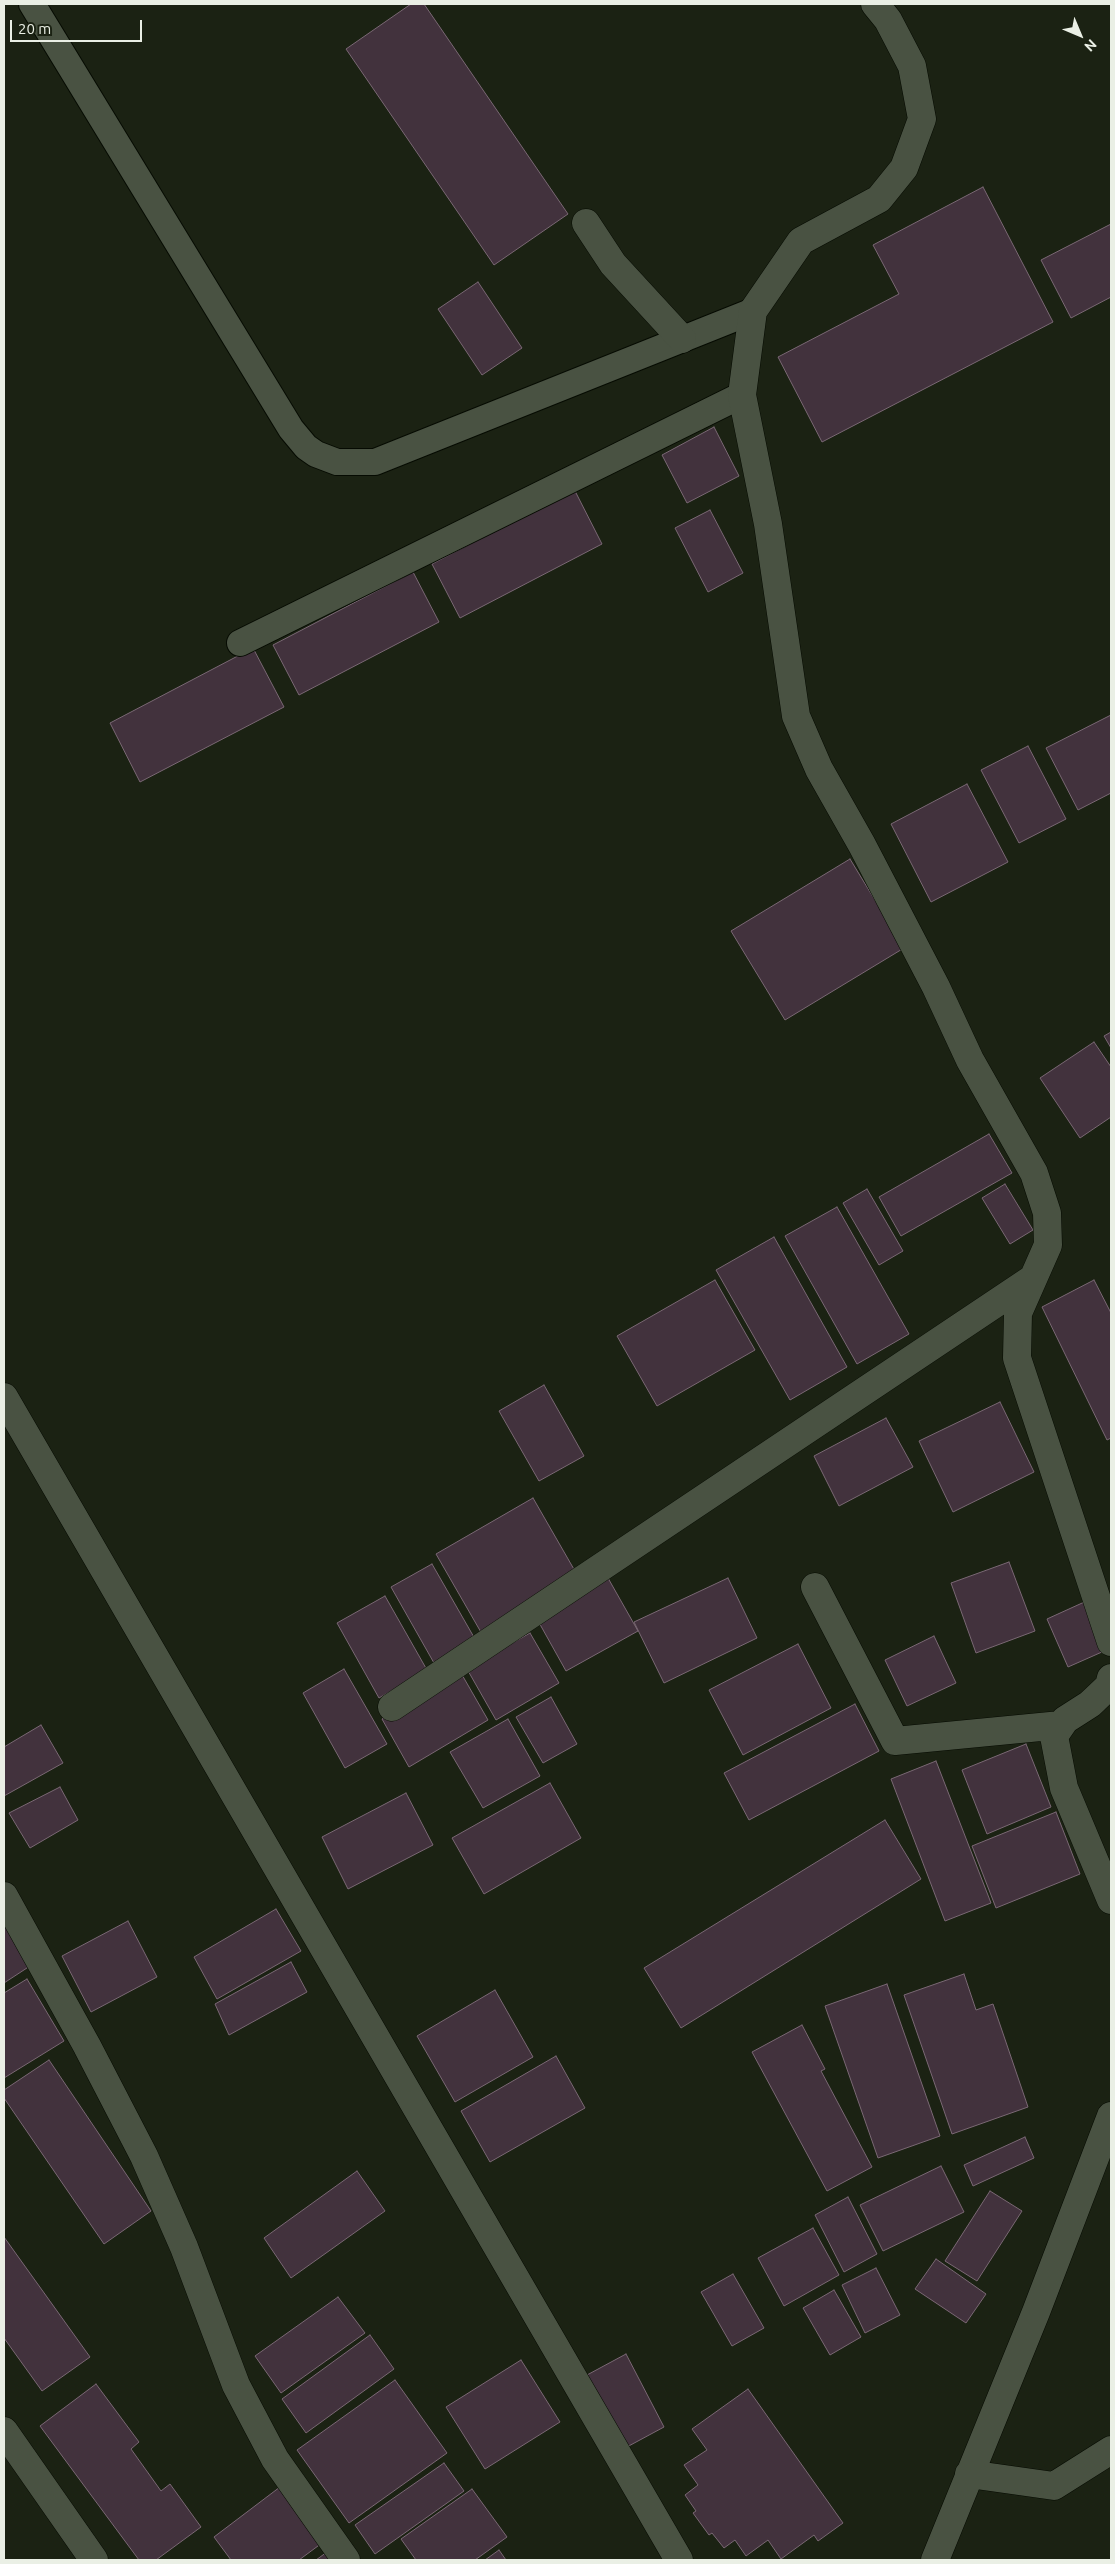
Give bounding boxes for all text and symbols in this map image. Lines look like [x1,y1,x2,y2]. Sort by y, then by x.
scale bar [12,10,145,42]
north arrow [1055,10,1105,60]
text: 20 m [18,20,51,37]
text: N [1081,36,1100,55]

